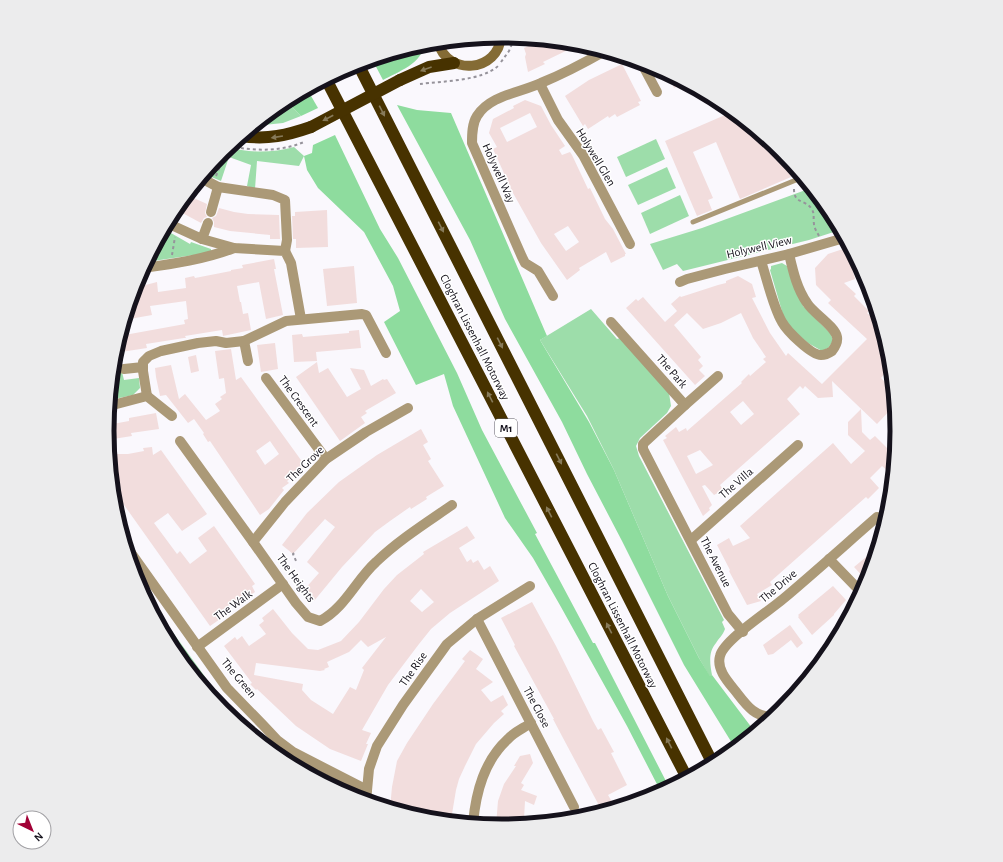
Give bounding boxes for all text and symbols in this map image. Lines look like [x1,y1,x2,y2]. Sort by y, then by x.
one-way arrow [420,66,432,72]
one-way arrow [379,105,385,117]
one-way arrow [322,115,334,122]
street label: Holywell Glen [573,126,618,188]
one-way arrow [271,134,283,140]
street label: Holywell Way [480,141,517,205]
one-way arrow [438,221,444,233]
street label: Holywell View [725,234,793,261]
street label: Cloghran Lissenhall Motorway [437,272,512,402]
one-way arrow [497,337,503,349]
street label: The Park [654,352,690,391]
street label: The Crescent [277,373,321,429]
one-way arrow [487,391,493,402]
road number: M1 [495,419,517,437]
street label: The Grove [284,444,326,484]
one-way arrow [555,453,562,465]
street label: The Villa [717,465,756,501]
one-way arrow [546,506,553,518]
street label: The Avenue [698,535,734,589]
street label: The Heights [275,552,317,604]
street label: Cloghran Lissenhall Motorway [585,560,660,690]
street label: The Drive [757,567,799,605]
street label: The Walk [212,587,255,623]
one-way arrow [606,622,612,633]
street label: The Rise [397,650,429,688]
street label: The Green [219,656,259,700]
street label: The Close [521,684,553,730]
one-way arrow [666,737,672,749]
north arrow [12,810,52,850]
text: N [32,830,45,844]

